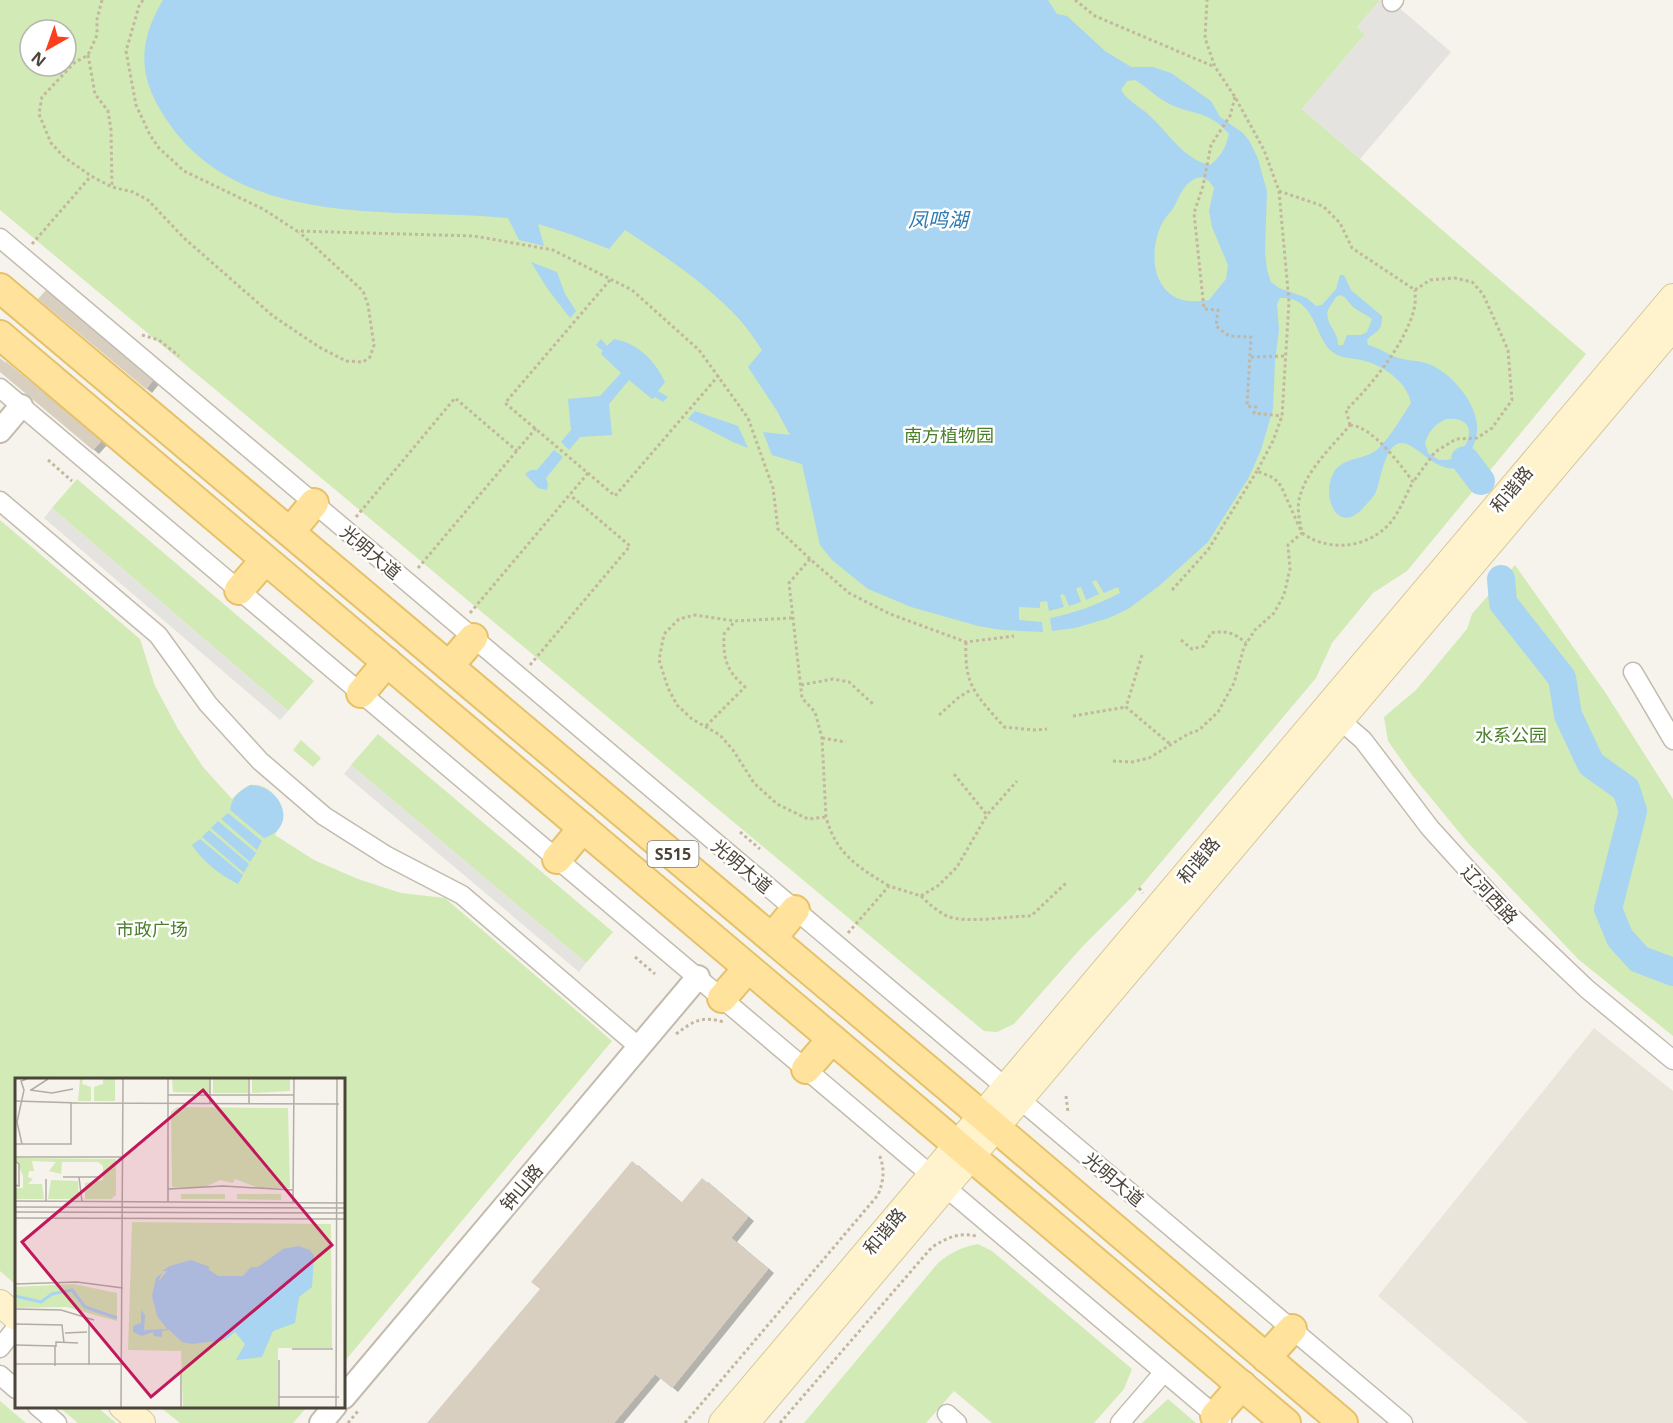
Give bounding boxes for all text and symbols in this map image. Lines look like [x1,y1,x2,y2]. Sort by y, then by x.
north arrow [18,18,78,78]
text: N [26,47,50,72]
water label: 凤鸣湖 [908,206,971,233]
park label: 南方植物园 [904,423,994,447]
street label: 和谐路 [1484,461,1538,517]
street label: 光明大道 [336,520,406,584]
park label: 水系公园 [1475,723,1547,747]
street label: 和谐路 [1171,832,1225,888]
street label: 光明大道 [707,834,777,898]
road number: S515 [648,841,698,867]
street label: 辽河西路 [1457,859,1523,929]
park label: 市政广场 [116,917,188,941]
inset map [15,1078,345,1408]
street label: 光明大道 [1079,1147,1149,1211]
street label: 钟山路 [494,1159,548,1215]
street label: 和谐路 [857,1203,911,1259]

